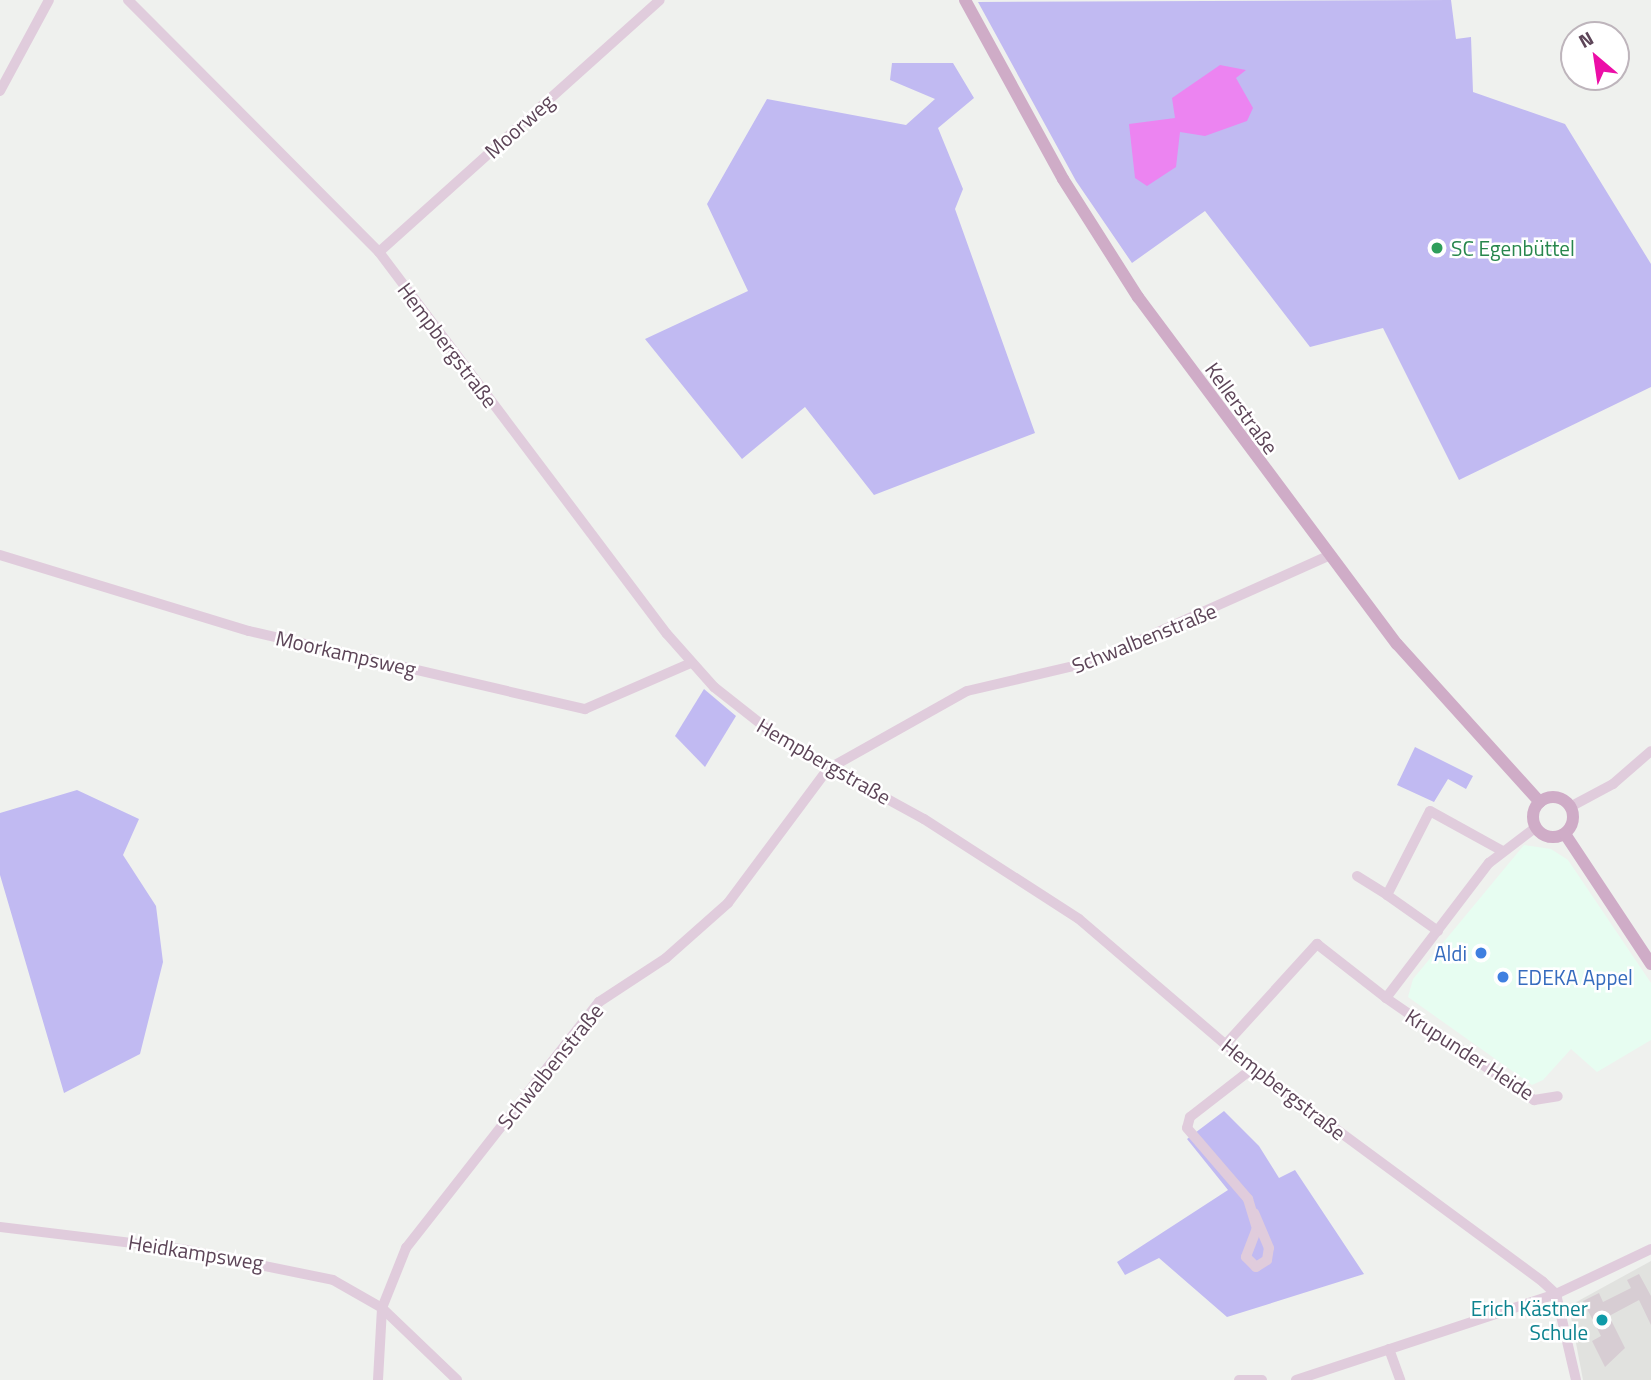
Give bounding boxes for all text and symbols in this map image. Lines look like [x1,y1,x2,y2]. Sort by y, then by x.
north arrow [1560,21,1630,91]
text: N [1573,23,1598,55]
street label: Moorweg [479,88,559,164]
place label: SC Egenbüttel [1451,235,1575,261]
marker: SC Egenbüttel [1429,240,1445,256]
street label: Hempbergstraße [393,277,503,413]
street label: Kellerstraße [1200,357,1284,459]
street label: Schwalbenstraße [1068,598,1220,678]
street label: Moorkampsweg [273,625,419,681]
street label: Hempbergstraße [753,712,895,810]
place label: Aldi [1434,940,1467,966]
marker: Aldi [1473,945,1489,961]
place label: EDEKA Appel [1517,964,1633,990]
marker: EDEKA Appel [1495,969,1511,985]
street label: Schwalbenstraße [492,998,608,1134]
street label: Krupunder Heide [1401,1003,1539,1105]
street label: Hempbergstraße [1217,1033,1351,1145]
street label: Heidkampsweg [127,1229,265,1275]
place label: Erich Kästner Schule [1471,1295,1588,1345]
marker: Erich Kästner Schule [1594,1312,1610,1328]

